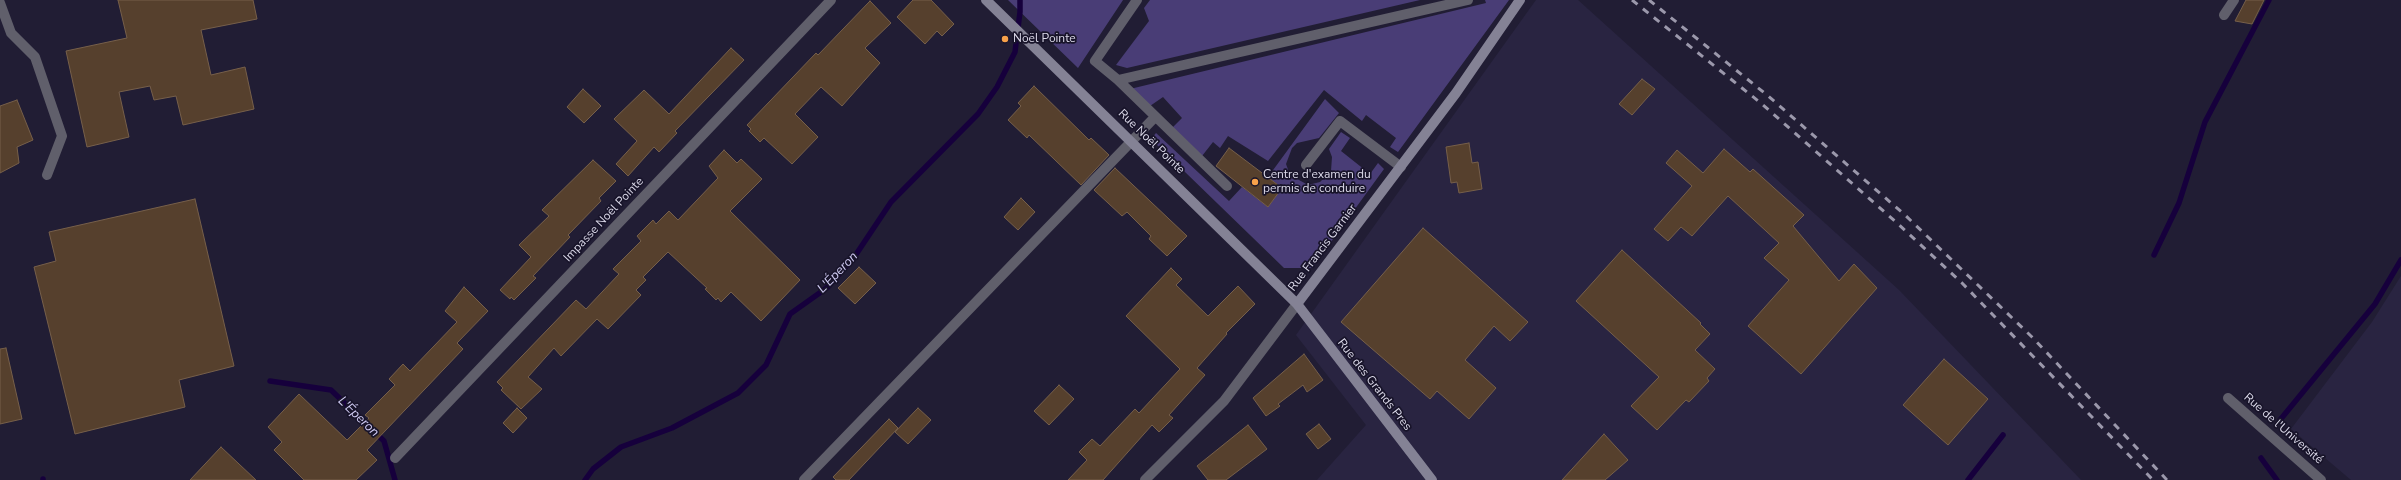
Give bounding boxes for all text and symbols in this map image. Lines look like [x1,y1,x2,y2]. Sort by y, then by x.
place label: Noël Pointe [1013,32,1076,46]
marker: Noël Pointe [1000,34,1010,44]
street label: Rue Noël Pointe [1115,107,1187,177]
place label: Centre d'examen du permis de conduire [1263,168,1371,196]
street label: Impasse Noël Pointe [561,175,647,265]
marker: Centre d'examen du permis de conduire [1250,177,1260,187]
street label: Rue Francis Garnier [1286,202,1360,294]
water label: L'Éperon [815,249,861,297]
street label: Rue des Grands Pres [1334,336,1414,434]
street label: Rue de l'Université [2240,391,2326,467]
water label: L'Éperon [334,394,382,440]

